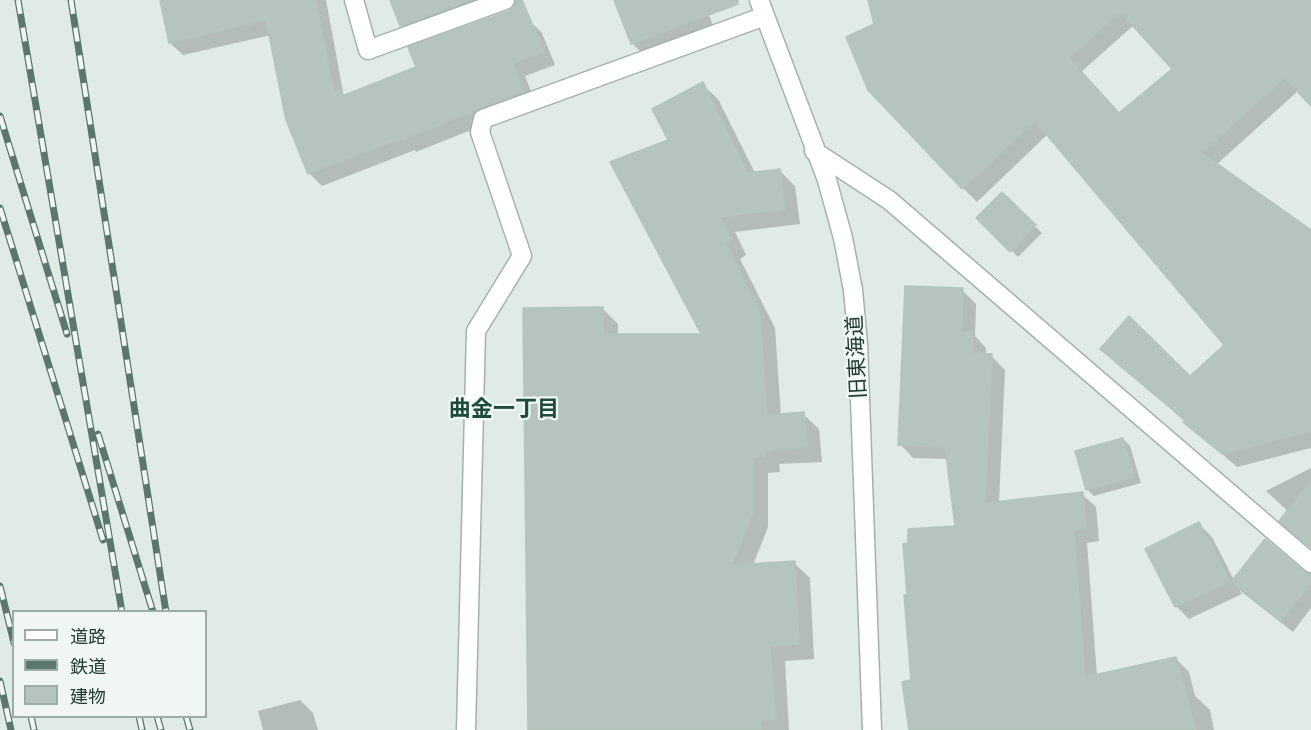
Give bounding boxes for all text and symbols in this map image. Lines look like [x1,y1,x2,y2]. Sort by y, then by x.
street label: 旧東海道 [842,314,872,400]
district label: 曲金一丁目 [449,396,559,422]
legend [12,610,207,718]
text: 道路 [70,629,106,647]
text: 鉄道 [70,659,106,677]
text: 建物 [70,689,106,707]

